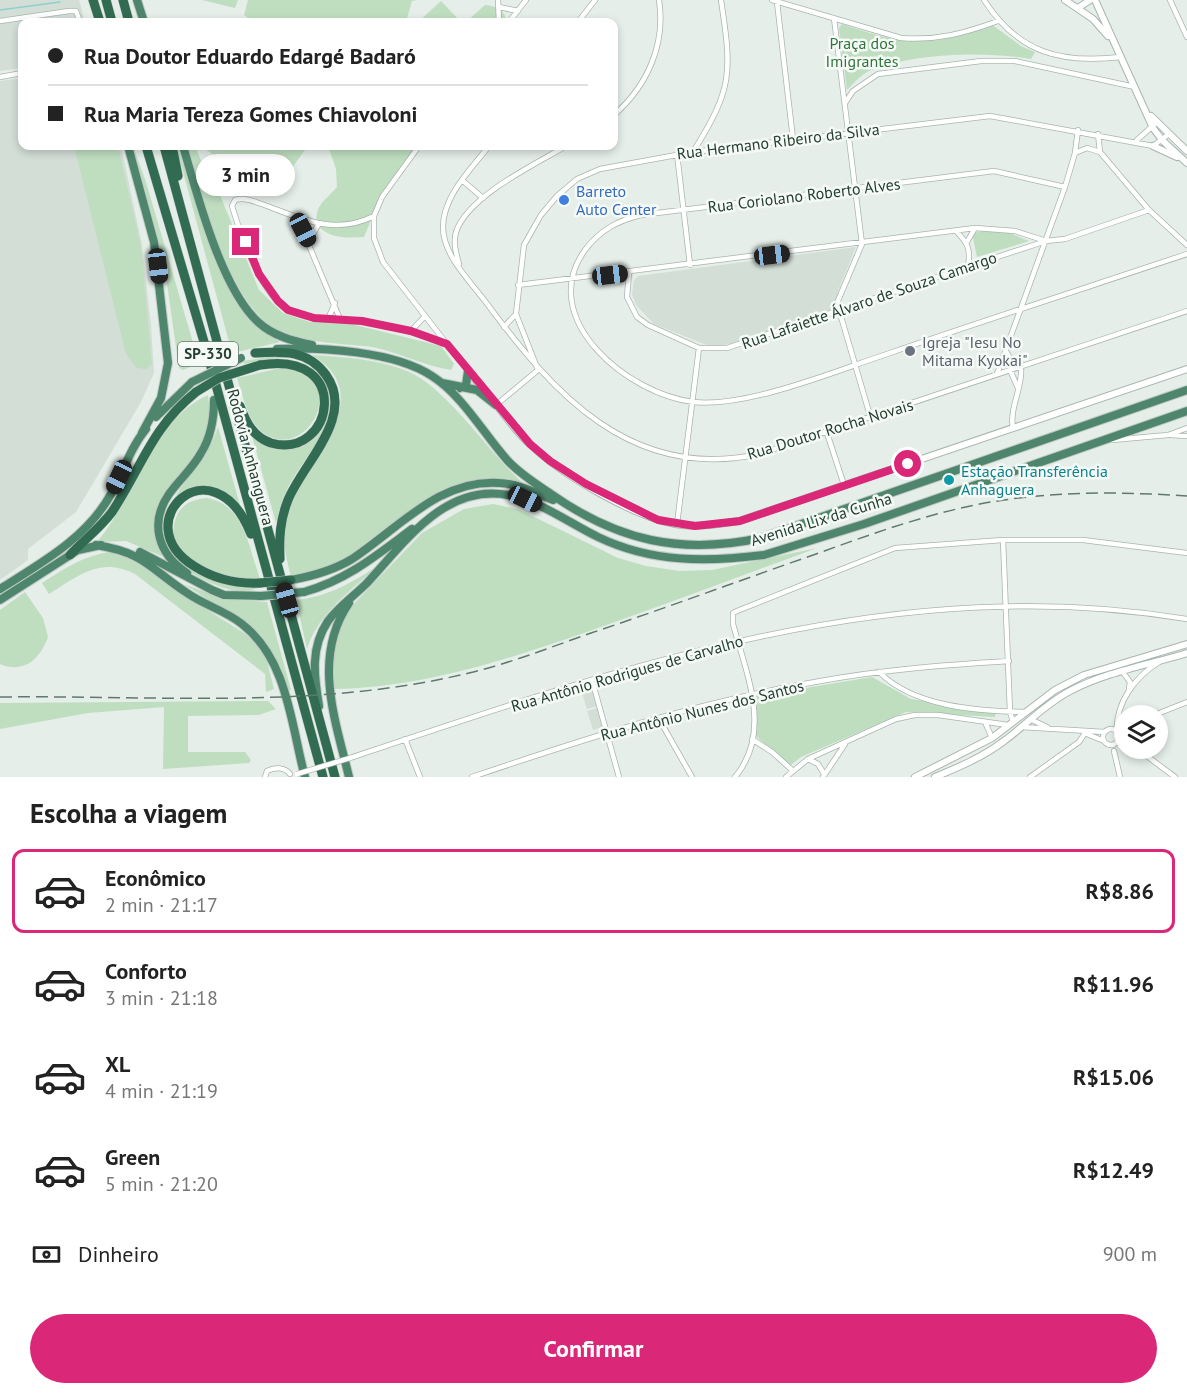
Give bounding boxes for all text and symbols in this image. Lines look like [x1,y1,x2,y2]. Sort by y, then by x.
park label: Praça dos Imigrantes [826,33,899,71]
text: Rua Doutor Eduardo Edargé Badaró [84,42,416,70]
text: Rua Maria Tereza Gomes Chiavoloni [84,100,417,128]
street label: Rua Hermano Ribeiro da Silva [675,119,881,163]
callout: 3 min [196,155,296,197]
text: 3 min [221,162,270,188]
street label: Rua Coriolano Roberto Alves [707,173,902,217]
place label: Barreto Auto Center [576,181,657,219]
marker: Barreto Auto Center [557,193,571,207]
car [287,210,319,250]
route end [232,228,259,255]
car [753,244,791,266]
car [147,247,169,285]
street label: Rua Lafaiette Álvaro de Souza Camargo [739,247,999,353]
car [591,264,629,286]
place label: Igreja "Iesu No Mitama Kyokai" [922,332,1028,370]
road number: SP-330 [178,342,238,366]
marker: Igreja "Iesu No Mitama Kyokai" [903,344,917,358]
street label: Rodovia Anhanguera [223,387,279,527]
street label: Rua Doutor Rocha Novais [744,394,916,464]
route start [894,450,921,477]
car [103,457,135,497]
place label: Estação Transferência Anhaguera [961,461,1108,499]
marker: Estação Transferência Anhaguera [942,473,956,487]
car [505,483,545,515]
street label: Avenida Lix da Cunha [748,488,894,550]
car [273,580,301,620]
street label: Rua Antônio Rodrigues de Carvalho [509,630,745,716]
street label: Rua Antônio Nunes dos Santos [598,675,806,745]
map controls [1114,705,1168,759]
button: layers [1114,705,1168,759]
text: Escolha a viagem [30,796,227,830]
icon: car [33,864,87,918]
text: Econômico [105,864,206,892]
text: R$8.86 [1085,877,1154,905]
text: 2 min · 21:17 [105,892,218,918]
icon: car [33,957,87,1011]
text: Conforto [105,957,187,985]
text: R$11.96 [1073,970,1154,998]
text: 3 min · 21:18 [105,985,218,1011]
icon: car [33,1050,87,1104]
text: XL [105,1050,130,1078]
text: R$15.06 [1073,1063,1154,1091]
text: 4 min · 21:19 [105,1078,218,1104]
icon: car [33,1143,87,1197]
text: Green [105,1143,160,1171]
text: R$12.49 [1073,1156,1154,1184]
text: 5 min · 21:20 [105,1171,218,1197]
icon: cash [30,1238,63,1271]
text: Dinheiro [78,1240,159,1268]
text: 900 m [1103,1241,1157,1267]
button: Confirmar [30,1314,1157,1383]

